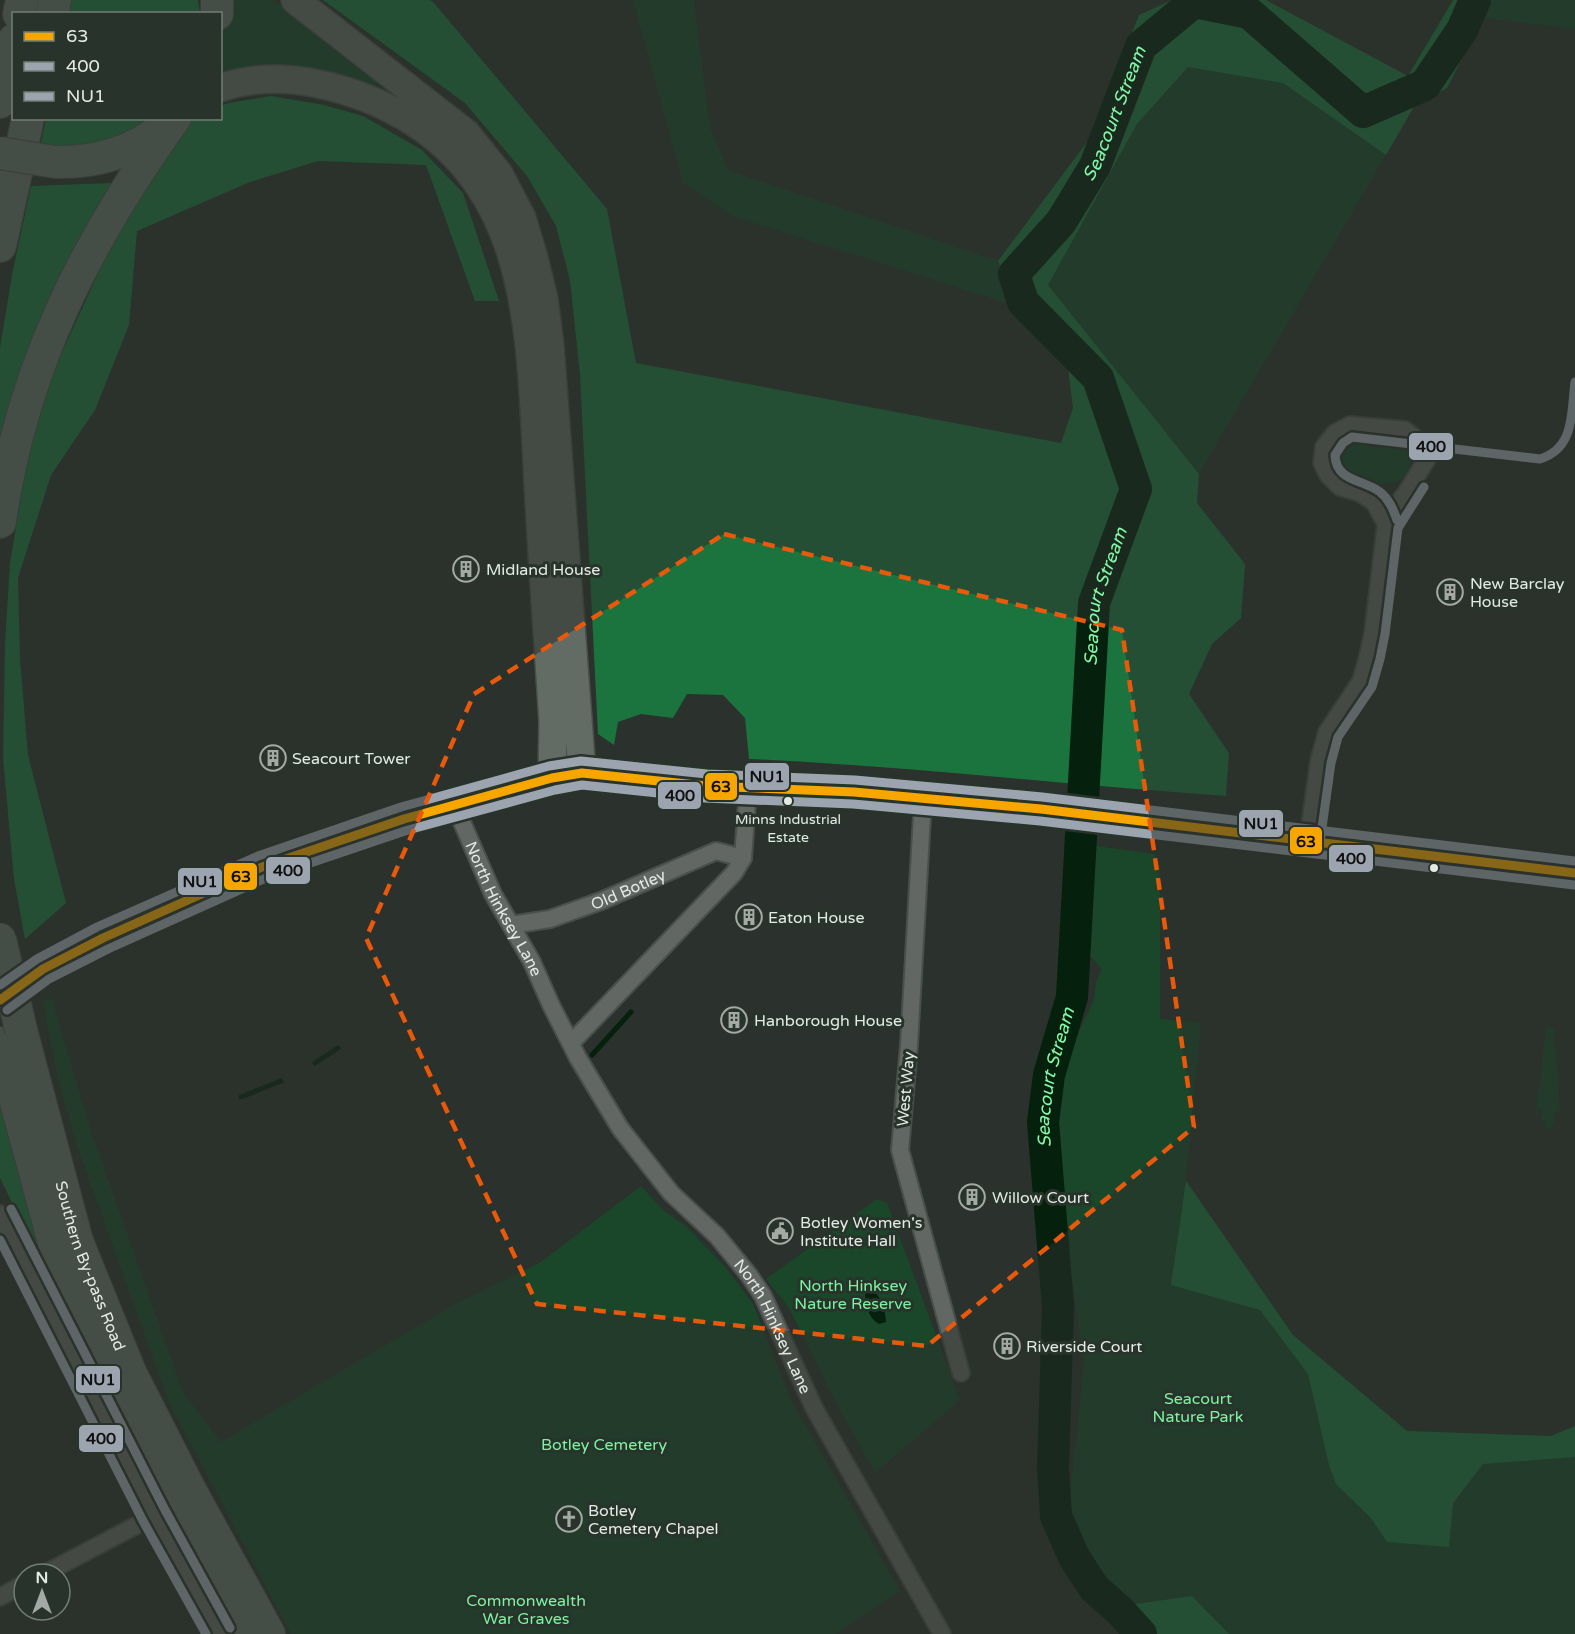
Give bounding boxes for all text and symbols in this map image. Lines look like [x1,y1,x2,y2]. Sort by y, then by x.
legend [12,12,222,120]
text: 63 [66,25,89,47]
water label: Seacourt Stream [1078,43,1151,185]
text: 400 [66,55,100,77]
text: NU1 [66,85,105,107]
line badge: 400 [1408,432,1454,461]
text: 400 [1416,437,1446,457]
water label: Seacourt Stream [1080,524,1132,666]
building icon: Midland House [451,554,481,584]
place label: Midland House [486,560,600,580]
place label: New Barclay House [1470,574,1565,612]
building icon: New Barclay House [1435,577,1465,607]
building icon: Seacourt Tower [258,743,288,773]
place label: Seacourt Tower [292,749,411,769]
line badge: NU1 [744,762,790,791]
text: NU1 [749,767,785,787]
line badge: 63 [704,772,738,801]
text: 63 [711,777,731,797]
line badge: 400 [657,781,702,810]
text: 400 [665,786,695,806]
marker: Minns Industrial Estate [782,795,794,807]
line badge: NU1 [1238,809,1284,838]
place label: Minns Industrial Estate [735,811,841,846]
text: NU1 [1243,814,1279,834]
line badge: 63 [1289,826,1323,855]
text: 63 [1296,832,1316,852]
street label: North Hinksey Lane [460,839,546,980]
line badge: 400 [1328,844,1374,873]
text: 400 [1336,849,1366,869]
line badge: 400 [265,856,311,885]
text: 400 [273,861,303,881]
line badge: 63 [223,862,258,891]
unlabelled marker [1428,862,1440,874]
street label: Old Botley [588,865,669,915]
line badge: NU1 [177,867,223,896]
text: 63 [231,867,251,887]
text: NU1 [182,872,218,892]
building icon: Eaton House [734,902,764,932]
place label: Eaton House [768,908,865,928]
building icon: Hanborough House [719,1005,749,1035]
water label: Seacourt Stream [1032,1005,1079,1148]
place label: Hanborough House [754,1011,902,1031]
street label: West Way [893,1050,919,1128]
street label: Southern By-pass Road [50,1179,129,1354]
building icon: Willow Court [957,1182,987,1212]
place label: Willow Court [992,1188,1089,1208]
place label: Botley Women's Institute Hall [800,1213,922,1251]
public building icon: Botley Women's Institute Hall [765,1216,795,1246]
street label: North Hinksey Lane [729,1255,815,1397]
park label: North Hinksey Nature Reserve [794,1276,912,1314]
building icon: Riverside Court [992,1331,1022,1361]
place label: Riverside Court [1026,1337,1142,1357]
line badge: NU1 [75,1365,121,1394]
text: NU1 [80,1370,116,1390]
park label: Seacourt Nature Park [1153,1389,1244,1427]
line badge: 400 [78,1424,124,1453]
text: 400 [86,1429,116,1449]
park label: Botley Cemetery [541,1435,667,1455]
place label: Botley Cemetery Chapel [588,1501,719,1539]
church icon: Botley Cemetery Chapel [554,1504,584,1534]
north arrow [12,1562,72,1622]
text: N [36,1568,48,1588]
park label: Commonwealth War Graves [466,1591,586,1629]

